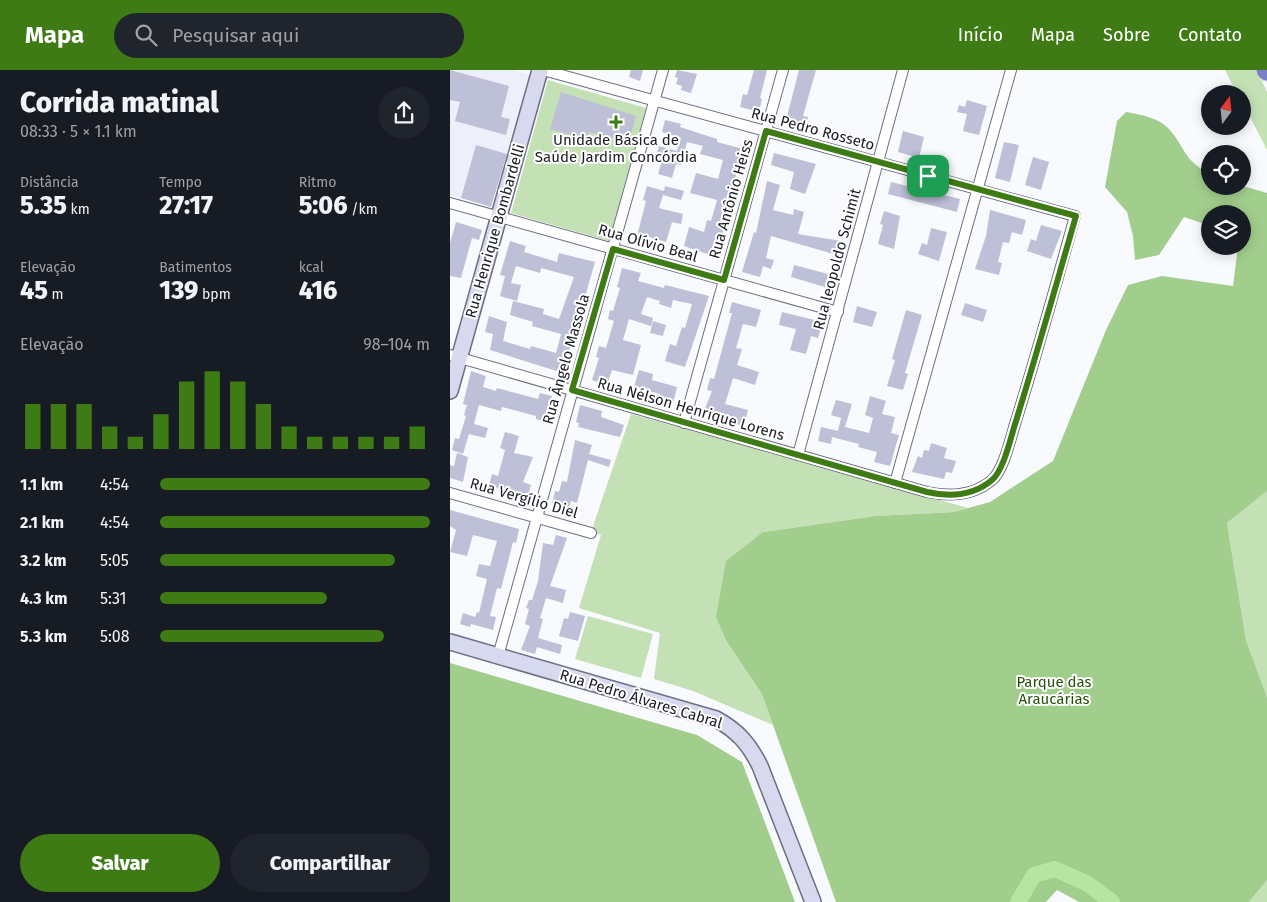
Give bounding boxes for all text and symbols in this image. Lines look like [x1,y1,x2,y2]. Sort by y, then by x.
search box [114,13,464,58]
text: Mapa [25,21,84,49]
icon: search [132,21,160,49]
text: Pesquisar aqui [172,24,299,47]
text: Início [958,24,1003,46]
text: Mapa [1031,24,1075,46]
text: Sobre [1103,24,1150,46]
text: Contato [1178,24,1242,46]
north arrow [1201,85,1251,135]
map controls [1201,85,1251,255]
text: Corrida matinal [20,86,219,119]
button: share [378,87,430,139]
street label: Rua Pedro Rosseto [749,104,877,154]
marker: Unidade Básica de Saúde Jardim Concórdia [609,115,623,129]
text: 08:33 · 5 × 1.1 km [20,122,137,141]
place label: Unidade Básica de Saúde Jardim Concórdia [535,131,697,166]
street label: Rua Antônio Heiss [705,137,757,261]
street label: Rua Henrique Bombardelli [462,142,528,320]
button: locate [1201,145,1251,195]
pin [907,155,949,197]
icon: arrive [914,162,942,190]
text: Distância [20,174,79,191]
text: Tempo [159,174,202,191]
text: Ritmo [299,174,336,191]
street label: Rua leopoldo Schimit [809,186,865,332]
text: 5.35 [20,191,67,221]
text: 27:17 [159,191,213,221]
text: 5:06 [299,191,347,221]
text: km [67,201,90,218]
text: /km [347,201,378,218]
button: layers [1201,205,1251,255]
street label: Rua Olívio Beal [596,220,700,266]
text: Elevação [20,259,76,276]
text: Batimentos [159,259,232,276]
text: kcal [299,259,324,276]
text: 45 [20,276,48,306]
text: 139 [159,276,198,306]
text: 416 [299,276,337,306]
text: m [48,286,64,303]
text: bpm [198,286,231,303]
street label: Rua Ângelo Massola [539,292,593,426]
text: Elevação [20,335,84,354]
text: 98–104 m [363,335,430,354]
street label: Rua Nélson Henrique Lorens [596,374,786,444]
street label: Rua Vergílio Diel [468,474,581,522]
text: 1.1 km [20,475,63,494]
text: 4:54 [100,475,129,494]
text: 2.1 km [20,513,64,532]
text: 4:54 [100,513,129,532]
text: 3.2 km [20,551,67,570]
text: 5:05 [100,551,129,570]
text: 4.3 km [20,589,68,608]
text: 5:31 [100,589,127,608]
text: 5.3 km [20,627,67,646]
text: 5:08 [100,627,130,646]
street label: Rua Pedro Álvares Cabral [558,666,725,732]
park label: Parque das Araucárias [1016,673,1092,708]
button: Salvar [20,834,220,892]
button: Compartilhar [230,834,430,892]

